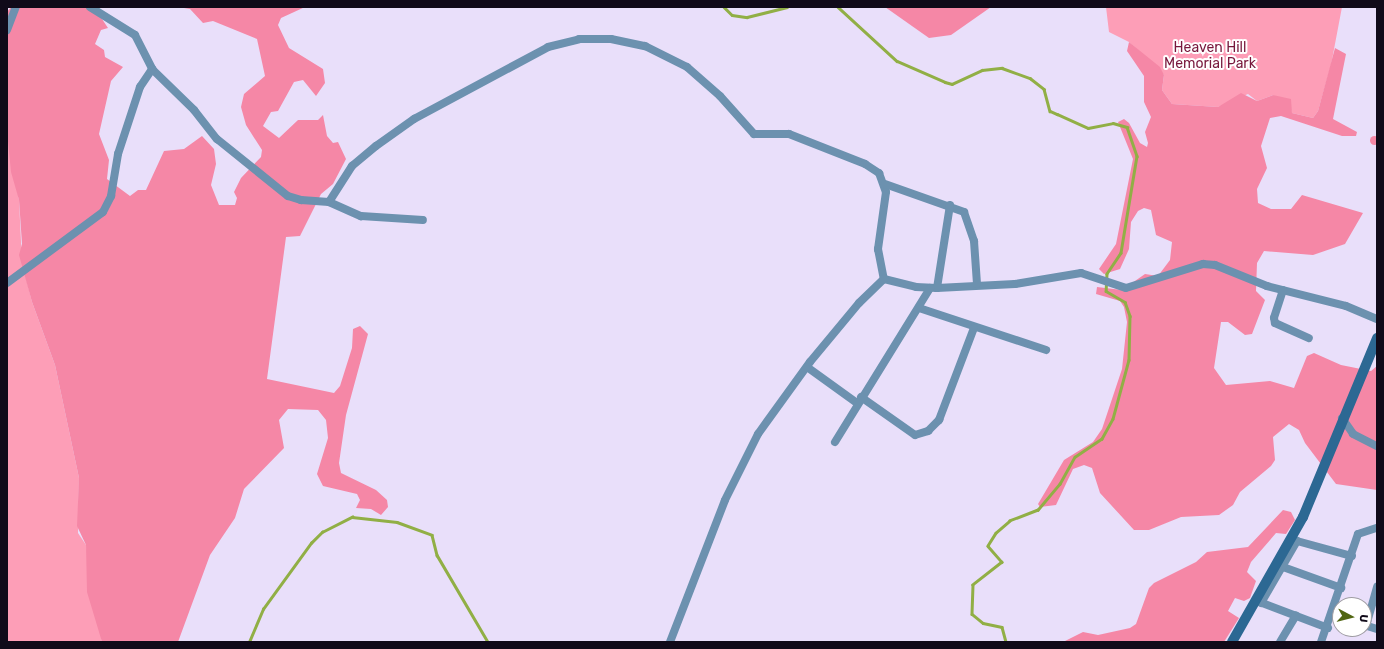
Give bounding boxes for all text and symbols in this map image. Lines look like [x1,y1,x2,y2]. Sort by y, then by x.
park label: Heaven Hill Memorial Park [1164,40,1256,72]
north arrow [1332,597,1372,637]
text: U [1356,614,1370,623]

